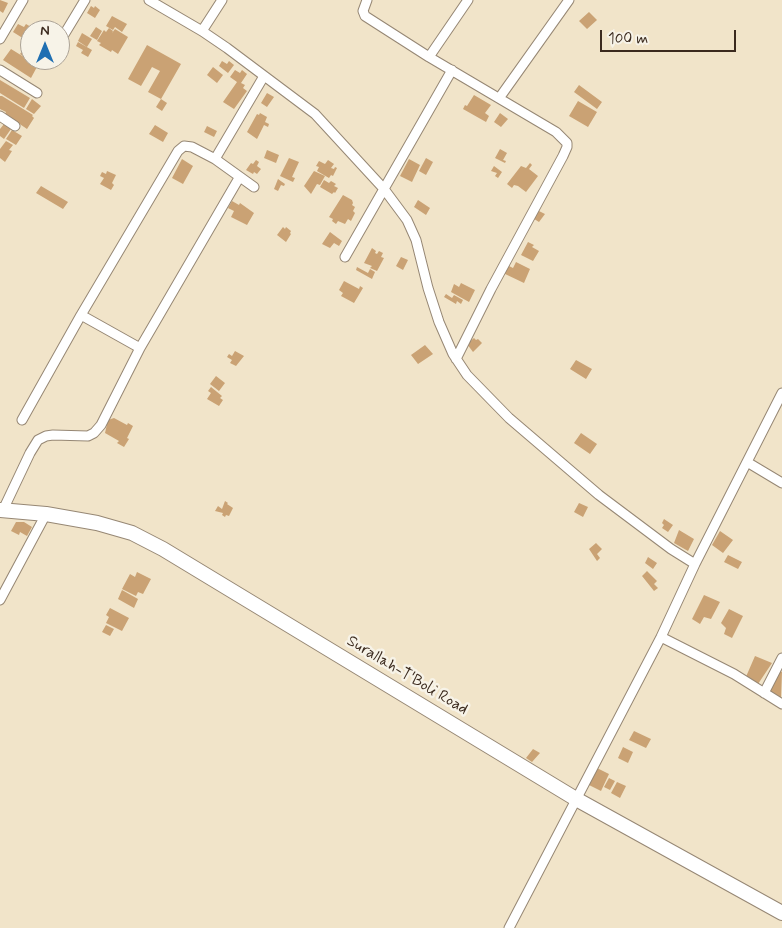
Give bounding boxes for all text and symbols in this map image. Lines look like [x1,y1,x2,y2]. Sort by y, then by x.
north arrow [20,20,70,70]
scale bar [602,20,738,52]
text: N [40,22,50,40]
text: 100 m [608,29,648,49]
street label: Surallah-T'Boli Road [343,632,471,720]

